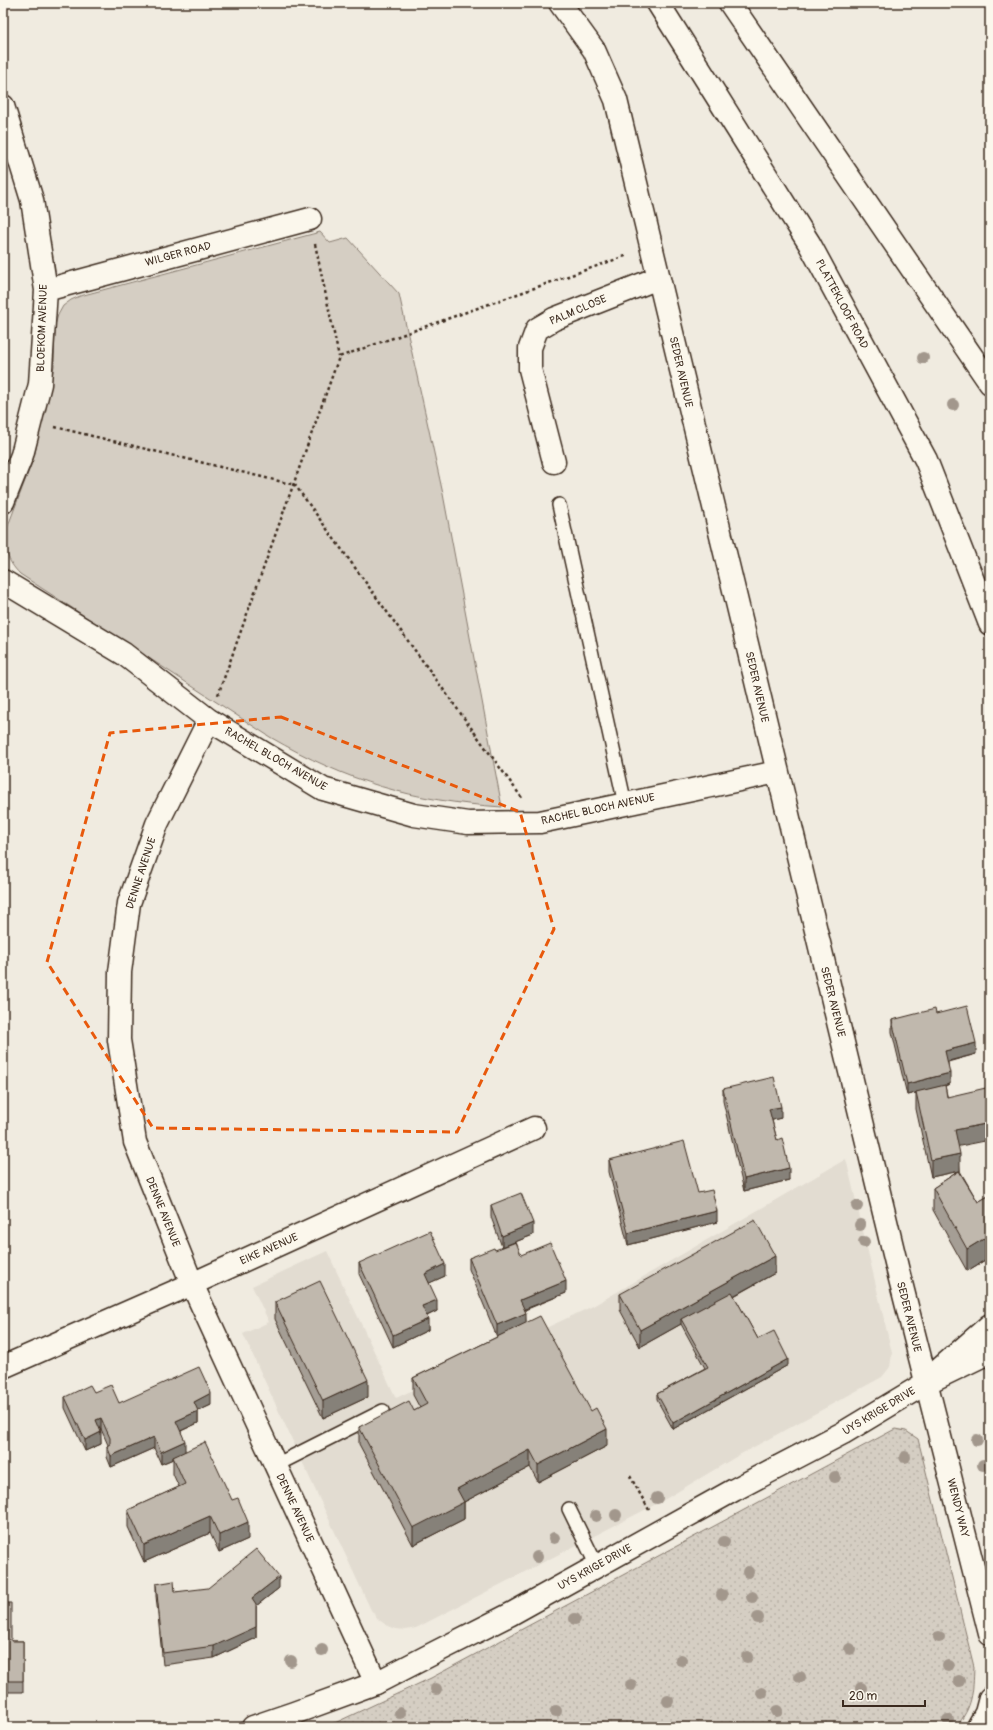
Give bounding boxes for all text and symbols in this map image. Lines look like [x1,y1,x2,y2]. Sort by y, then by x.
street label: WILGER ROAD [144,239,213,269]
street label: PLATTEKLOOF ROAD [813,257,871,351]
street label: BLOEKOM AVENUE [34,284,50,372]
street label: PALM CLOSE [548,292,609,328]
street label: SEDER AVENUE [667,335,696,409]
street label: SEDER AVENUE [743,650,772,724]
street label: RACHEL BLOCH AVENUE [223,724,330,794]
street label: RACHEL BLOCH AVENUE [540,791,656,827]
street label: DENNE AVENUE [123,835,159,910]
street label: SEDER AVENUE [818,965,848,1039]
street label: DENNE AVENUE [143,1175,183,1249]
street label: EIKE AVENUE [238,1230,300,1268]
street label: SEDER AVENUE [894,1280,924,1354]
street label: UYS KRIGE DRIVE [840,1384,918,1438]
street label: DENNE AVENUE [273,1471,317,1545]
street label: WENDY WAY [944,1477,972,1540]
street label: UYS KRIGE DRIVE [556,1541,635,1593]
scale bar [843,1682,925,1708]
text: 20 m [849,1689,878,1704]

